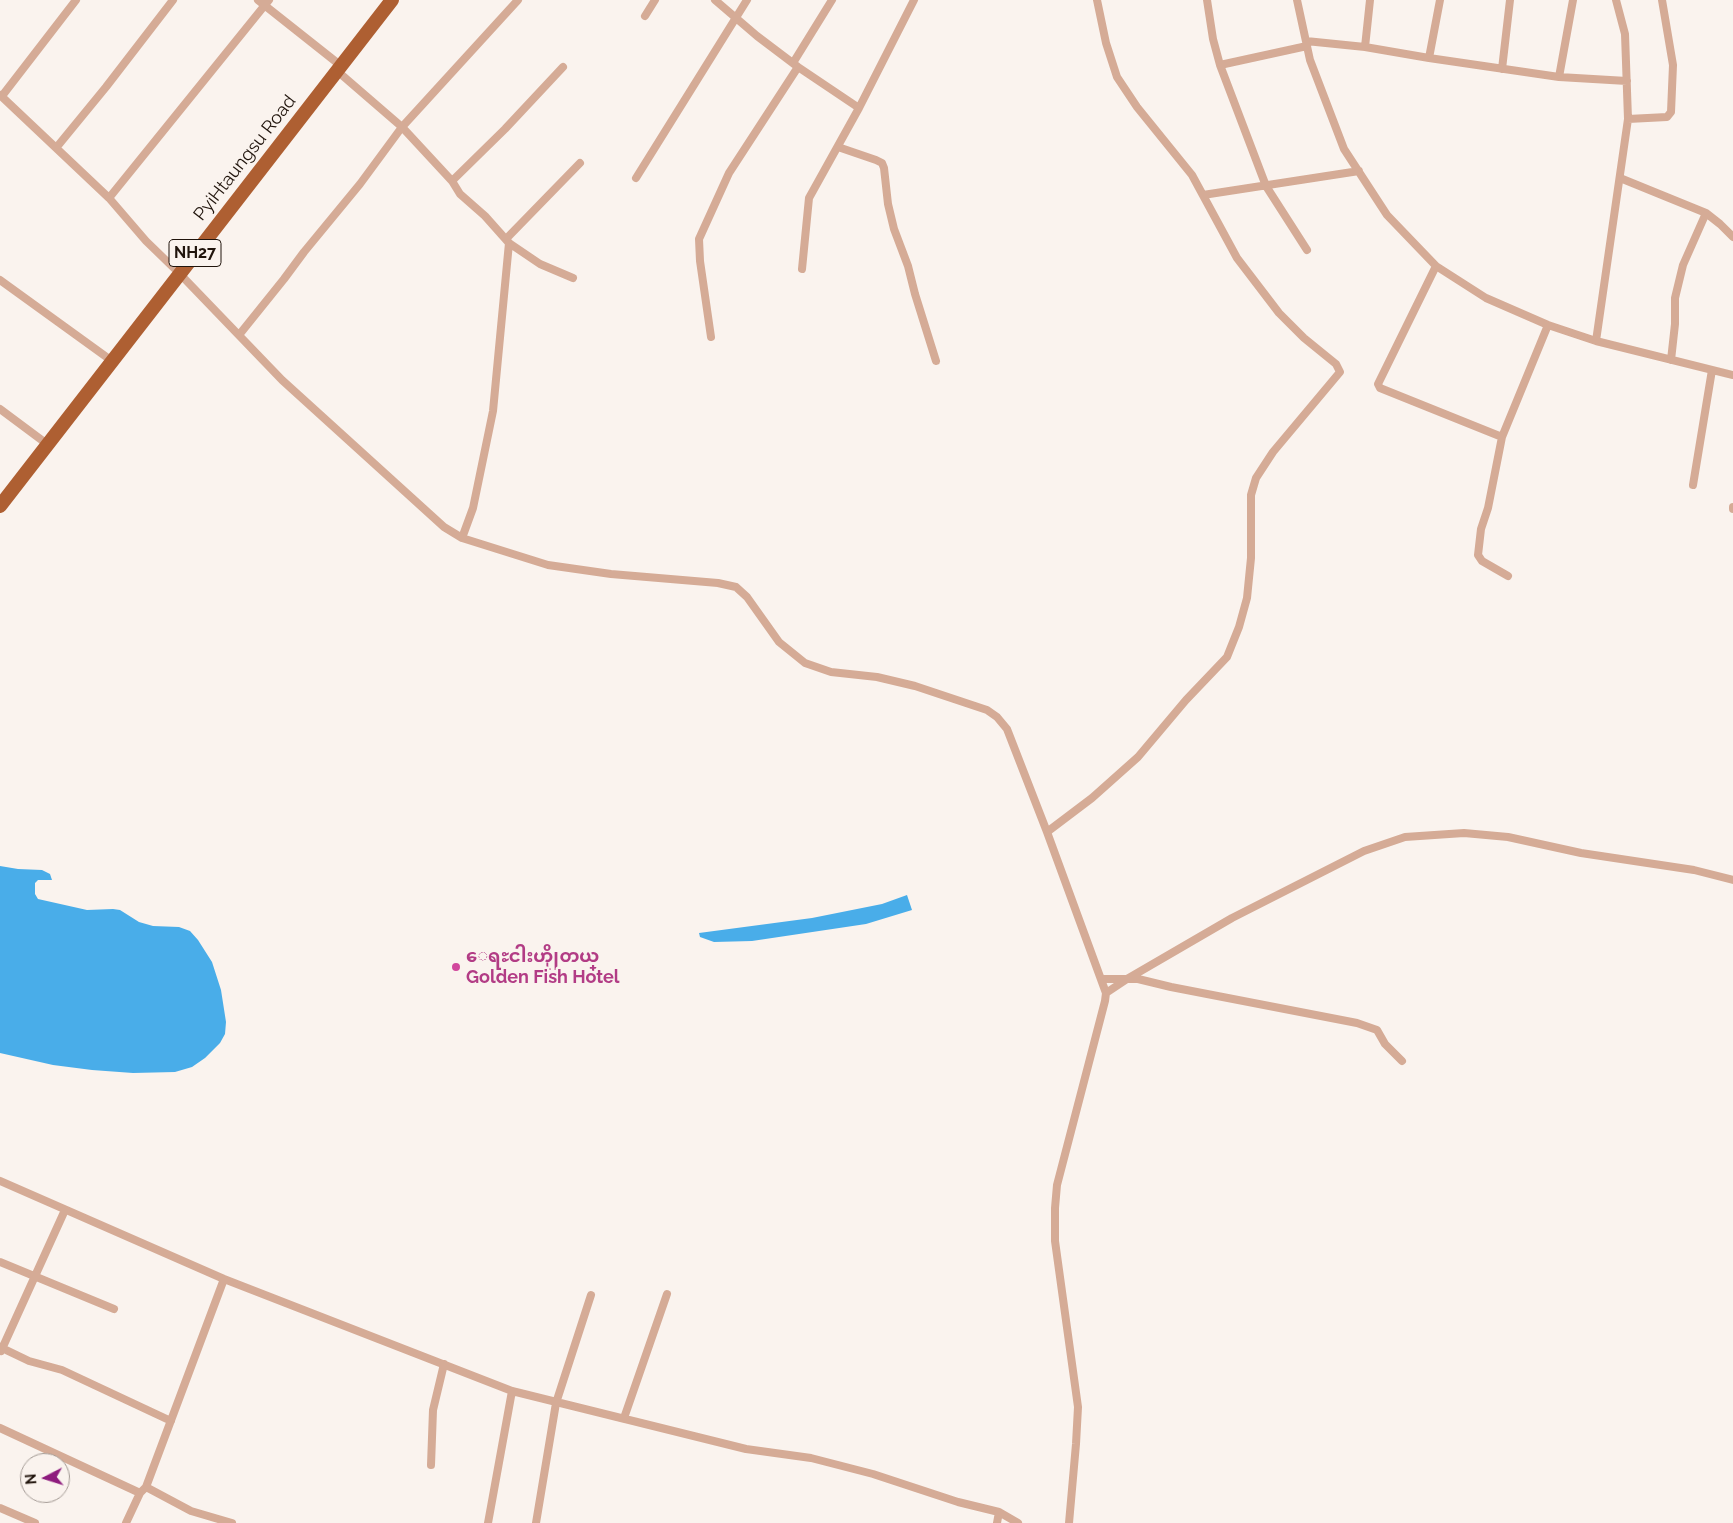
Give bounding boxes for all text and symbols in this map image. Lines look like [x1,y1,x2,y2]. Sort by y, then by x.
street label: PyiHtaungsu Road [189,91,301,225]
road number: NH27 [169,240,221,266]
place label: ေရႊငါးဟိုုတယ္ Golden Fish Hotel [466,946,620,989]
marker: ေရႊငါးဟိုုတယ္ Golden Fish Hotel [450,961,462,973]
north arrow [20,1453,70,1503]
text: N [23,1473,39,1485]

